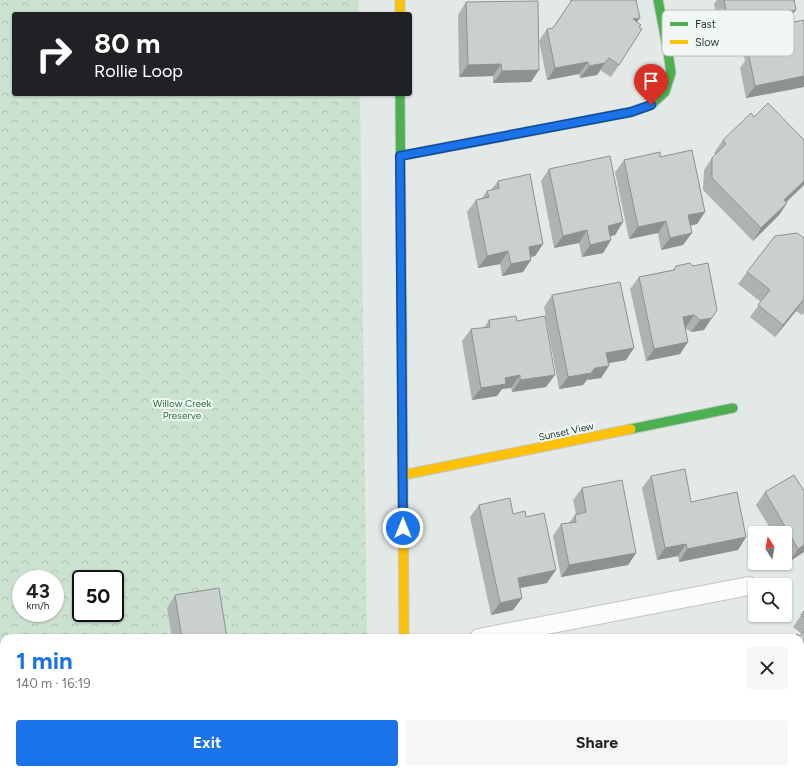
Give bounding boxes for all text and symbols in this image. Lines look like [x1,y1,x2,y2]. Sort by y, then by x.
legend [662,10,794,56]
text: Fast [695,18,716,31]
text: 80 m [94,26,160,60]
icon: right [28,28,80,80]
text: Slow [695,36,719,49]
text: Rollie Loop [94,60,183,82]
pin [634,64,668,105]
icon: arrive [640,70,662,92]
park label: Willow Creek Preserve [153,397,211,422]
street label: Sunset View [537,419,595,444]
position arrow [382,507,424,549]
north arrow [748,526,792,570]
map controls [748,526,792,622]
speed limit sign: 50 [72,570,124,622]
button: search [748,578,792,622]
text: 43 [26,579,50,603]
text: km/h [27,599,49,612]
text: 1 min [16,646,73,675]
button: close [746,647,788,689]
text: 140 m · 16:19 [16,676,91,691]
button: Exit [16,720,398,766]
button: Share [406,720,788,766]

